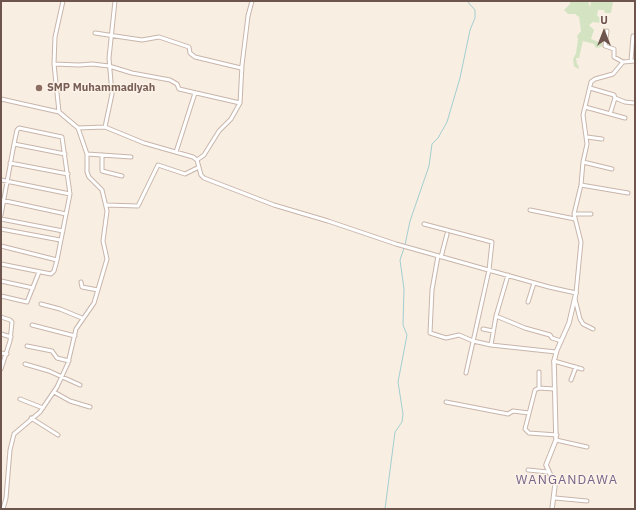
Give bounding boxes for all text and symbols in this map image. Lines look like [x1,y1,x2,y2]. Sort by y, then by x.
north arrow [584,12,624,52]
text: U [600,13,608,27]
place label: SMP Muhammadiyah [47,81,155,95]
marker: SMP Muhammadiyah [34,83,44,93]
district label: WANGANDAWA [516,472,618,488]

